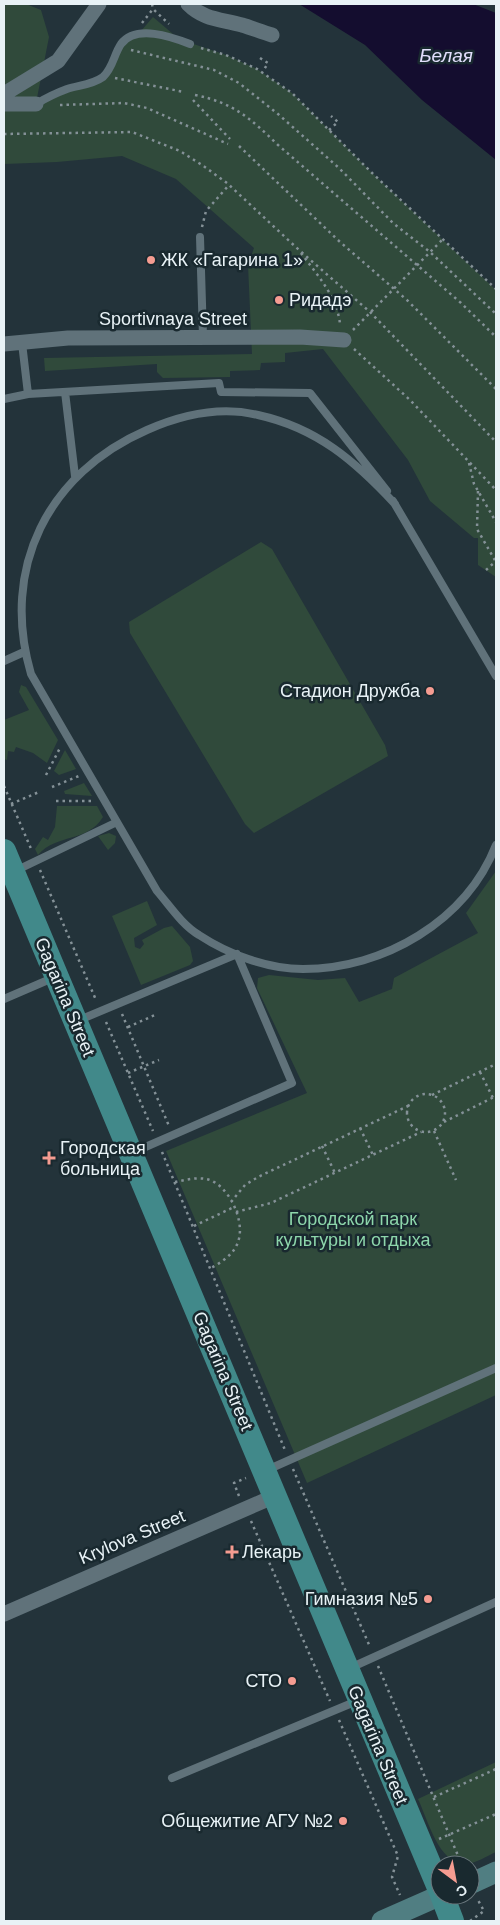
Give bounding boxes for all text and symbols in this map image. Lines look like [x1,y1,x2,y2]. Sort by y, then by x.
water label: Белая [419,45,473,66]
place label: ЖК «Гагарина 1» [161,250,303,270]
marker: ЖК «Гагарина 1» [145,254,157,266]
place label: Ридадэ [289,290,351,310]
marker: Ридадэ [273,294,285,306]
street label: Sportivnaya Street [99,309,247,329]
place label: Стадион Дружба [280,681,421,701]
marker: Стадион Дружба [424,685,436,697]
street label: Gagarina Street [31,935,99,1059]
place label: Городская больница [60,1138,146,1179]
marker: Городская больница [42,1151,56,1165]
park label: Городской парк культуры и отдыха [276,1209,431,1250]
street label: Gagarina Street [189,1309,257,1433]
street label: Krylova Street [76,1506,188,1568]
place label: Лекарь [242,1542,302,1562]
marker: Лекарь [226,1546,238,1558]
place label: Гимназия №5 [305,1589,418,1609]
marker: Гимназия №5 [422,1593,434,1605]
place label: СТО [245,1671,282,1691]
marker: СТО [286,1675,298,1687]
street label: Gagarina Street [344,1683,412,1807]
place label: Общежитие АГУ №2 [161,1811,333,1831]
marker: Общежитие АГУ №2 [337,1815,349,1827]
north arrow [430,1855,480,1905]
text: С [453,1882,470,1900]

